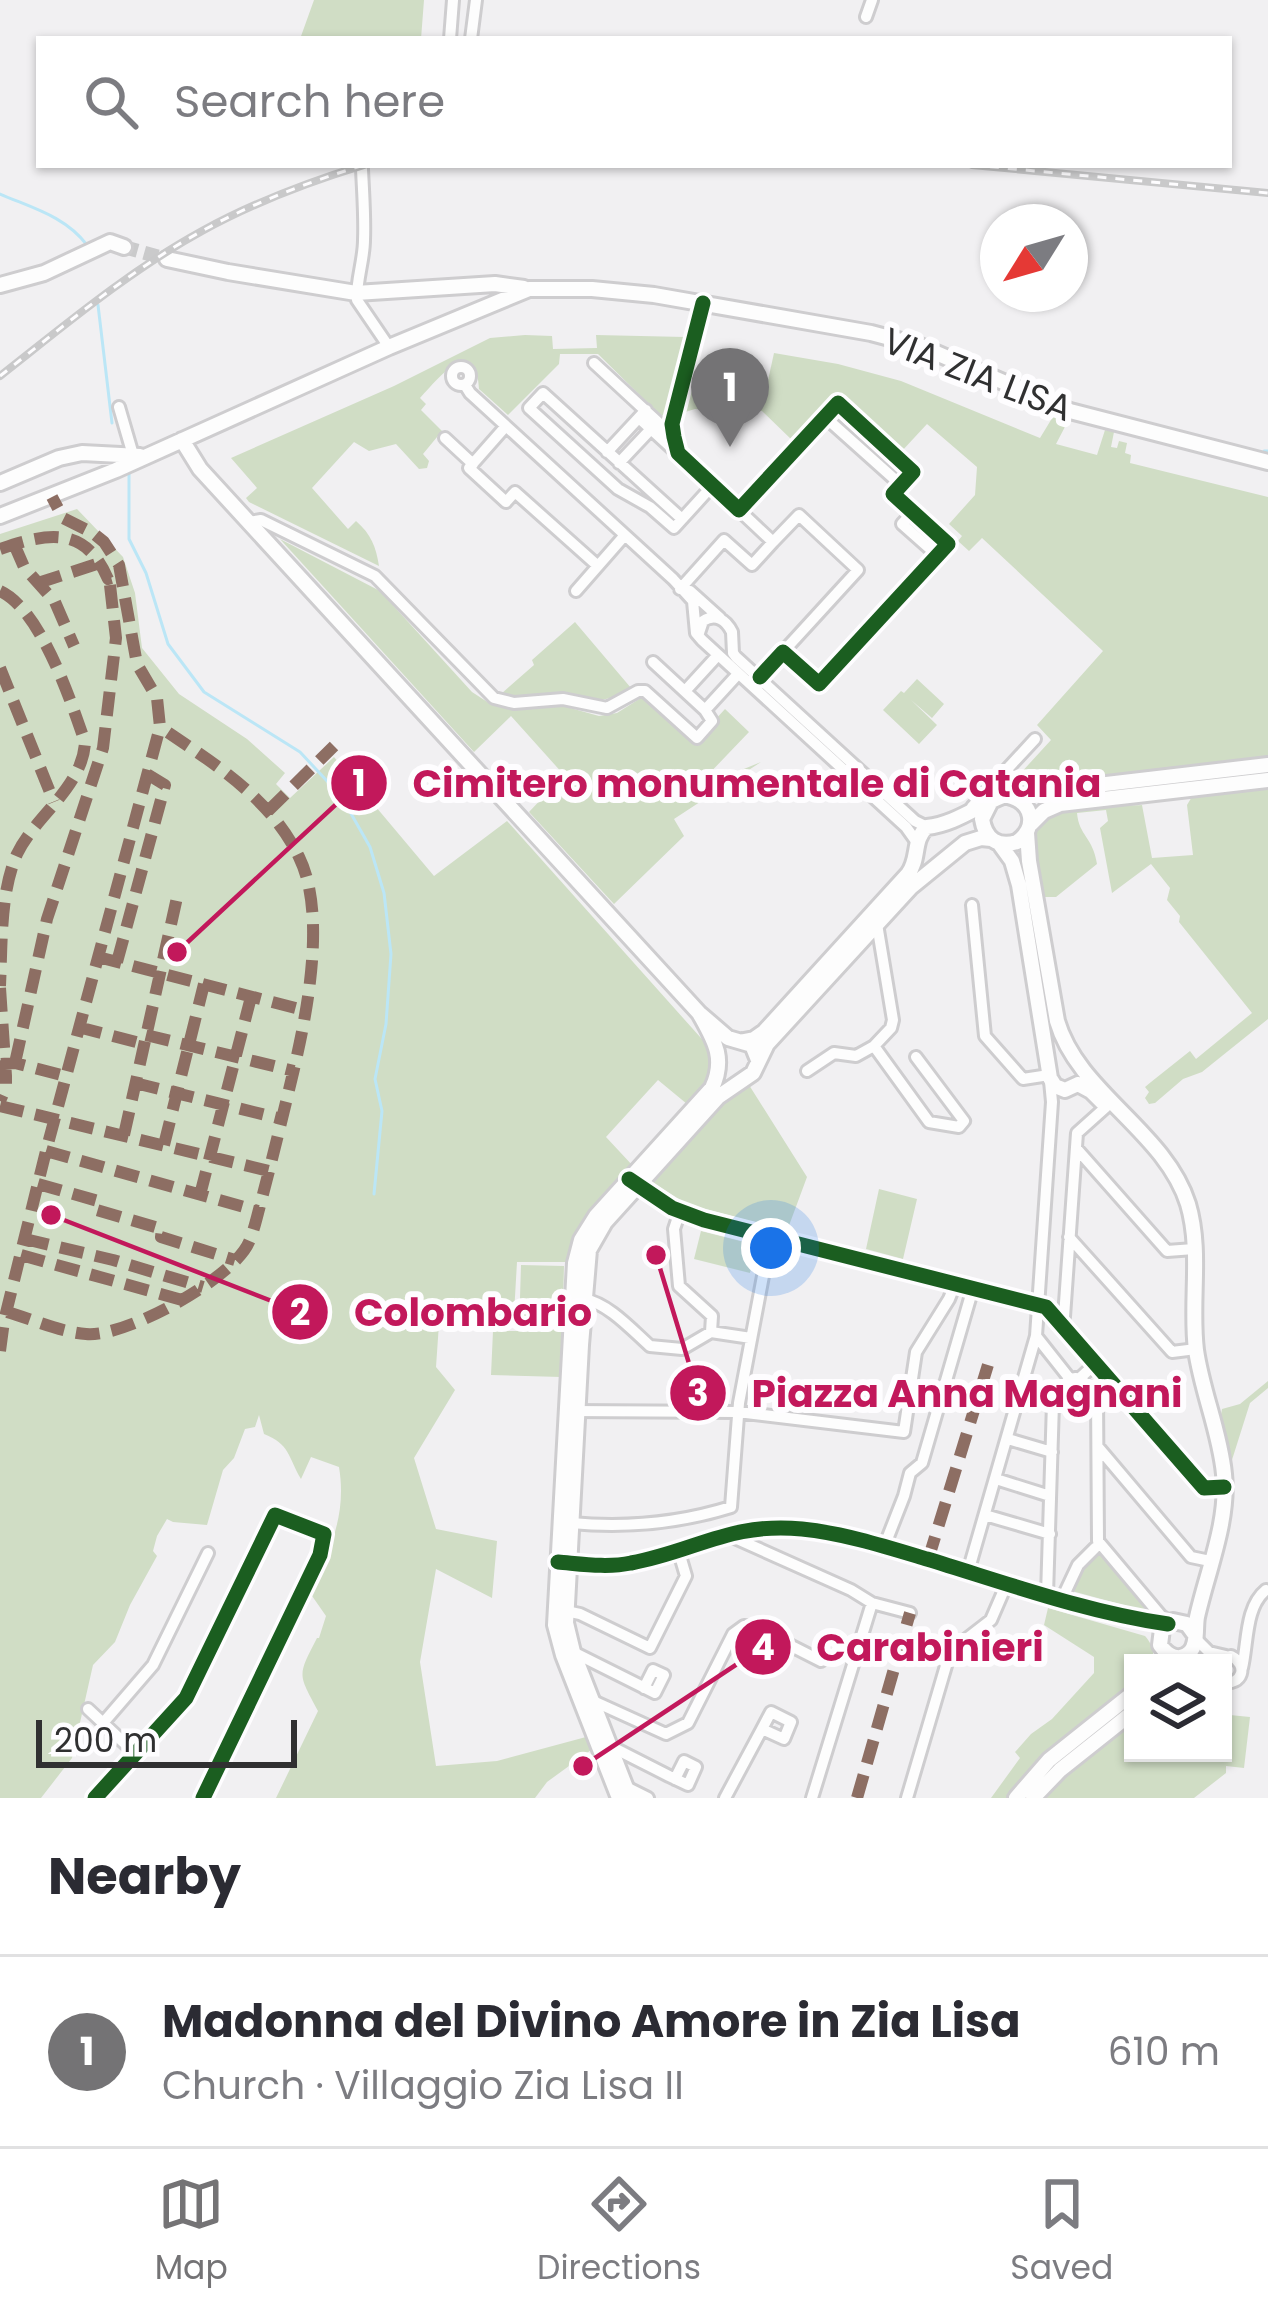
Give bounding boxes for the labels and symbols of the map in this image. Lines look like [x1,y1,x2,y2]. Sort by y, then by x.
north arrow [980,204,1088,312]
street label: VIA ZIA LISA [876,315,1080,434]
pin: 1 [691,348,769,447]
callout: Cimitero monumentale di Catania [329,746,1126,821]
text: Cimitero monumentale di Catania [412,756,1102,811]
text: 1 [352,758,366,809]
your location [741,1218,801,1278]
callout: Colombario [270,1275,616,1350]
text: Colombario [354,1285,592,1340]
text: 2 [290,1287,310,1338]
callout: Piazza Anna Magnani [668,1356,1207,1431]
text: Piazza Anna Magnani [751,1366,1183,1421]
text: 3 [687,1368,709,1419]
callout: Carabinieri [733,1610,1068,1685]
text: Carabinieri [816,1620,1044,1675]
text: 4 [751,1622,775,1673]
scale bar [36,1714,297,1767]

